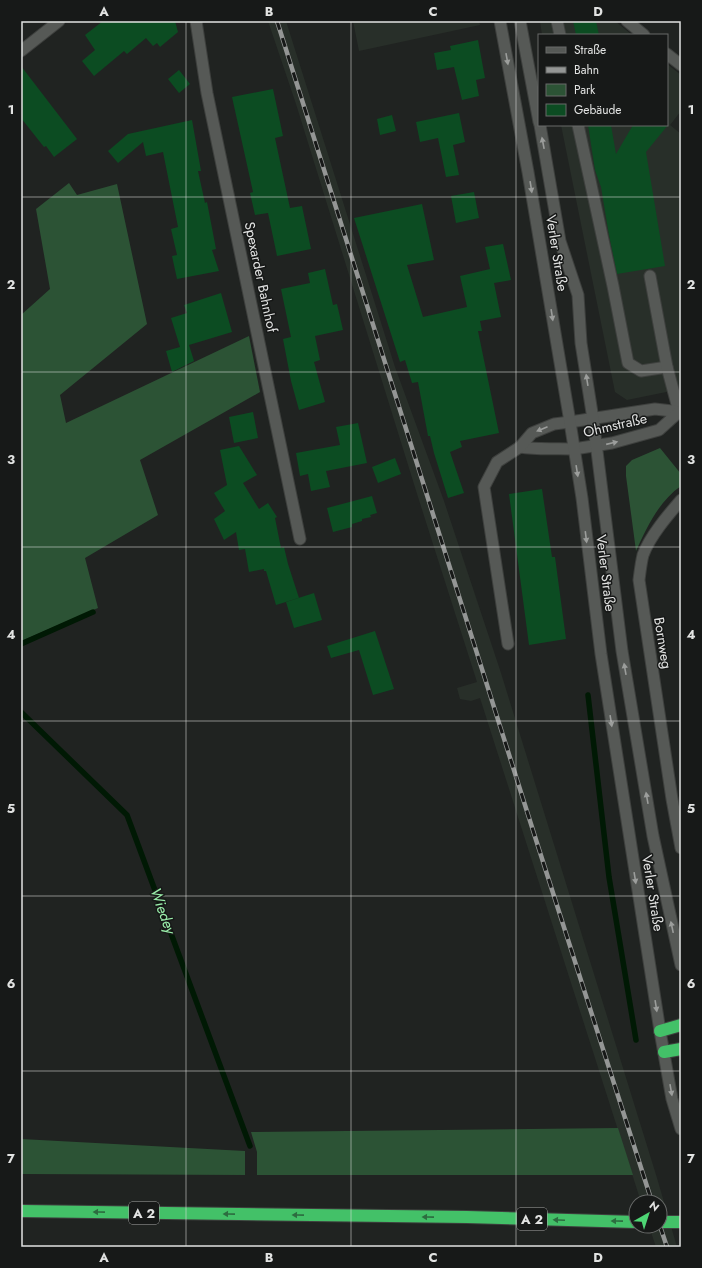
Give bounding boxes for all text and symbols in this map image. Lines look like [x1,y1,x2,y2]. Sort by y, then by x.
text: A [98,2,109,21]
text: B [265,2,274,21]
text: C [428,2,438,21]
text: D [593,2,603,21]
legend [538,34,668,126]
text: Straße [574,41,606,59]
one-way arrow [505,53,511,65]
text: Bahn [574,61,599,79]
text: Park [574,81,596,99]
text: 1 [8,100,14,119]
text: 1 [688,100,694,119]
text: Gebäude [574,101,621,119]
one-way arrow [540,137,546,149]
one-way arrow [528,181,534,193]
street label: Verler Straße [541,213,573,293]
street label: Spexarder Bahnhof [240,220,283,335]
text: 2 [7,275,15,294]
text: 2 [687,275,695,294]
one-way arrow [549,309,555,322]
one-way arrow [584,374,590,386]
street label: Ohmstraße [581,408,649,442]
one-way arrow [536,426,547,432]
one-way arrow [606,439,618,445]
text: 3 [7,450,15,469]
text: 3 [687,450,695,469]
one-way arrow [574,465,580,478]
one-way arrow [583,531,590,543]
street label: Verler Straße [591,533,621,613]
street label: Bornweg [649,616,677,670]
text: 4 [6,625,16,644]
text: 4 [686,625,696,644]
one-way arrow [622,663,628,675]
one-way arrow [608,715,614,727]
one-way arrow [644,791,650,804]
text: 5 [7,799,15,818]
text: 5 [687,799,695,818]
street label: Verler Straße [637,853,669,933]
one-way arrow [632,872,638,884]
water label: Wiedey [145,885,182,939]
one-way arrow [669,921,675,933]
text: 6 [7,974,16,993]
text: 6 [687,974,696,993]
one-way arrow [653,1000,659,1012]
one-way arrow [668,1084,674,1096]
text: 7 [7,1149,15,1168]
text: 7 [687,1149,695,1168]
north arrow [628,1194,668,1234]
text: N [646,1197,663,1215]
road number: A 2 [129,1202,159,1224]
road number: A 2 [517,1208,547,1230]
one-way arrow [92,1209,105,1215]
one-way arrow [222,1211,235,1217]
one-way arrow [291,1212,304,1218]
one-way arrow [421,1214,434,1220]
one-way arrow [552,1217,565,1223]
one-way arrow [610,1218,623,1224]
text: A [98,1248,109,1267]
text: B [265,1248,274,1267]
text: C [428,1248,438,1267]
text: D [593,1248,603,1267]

